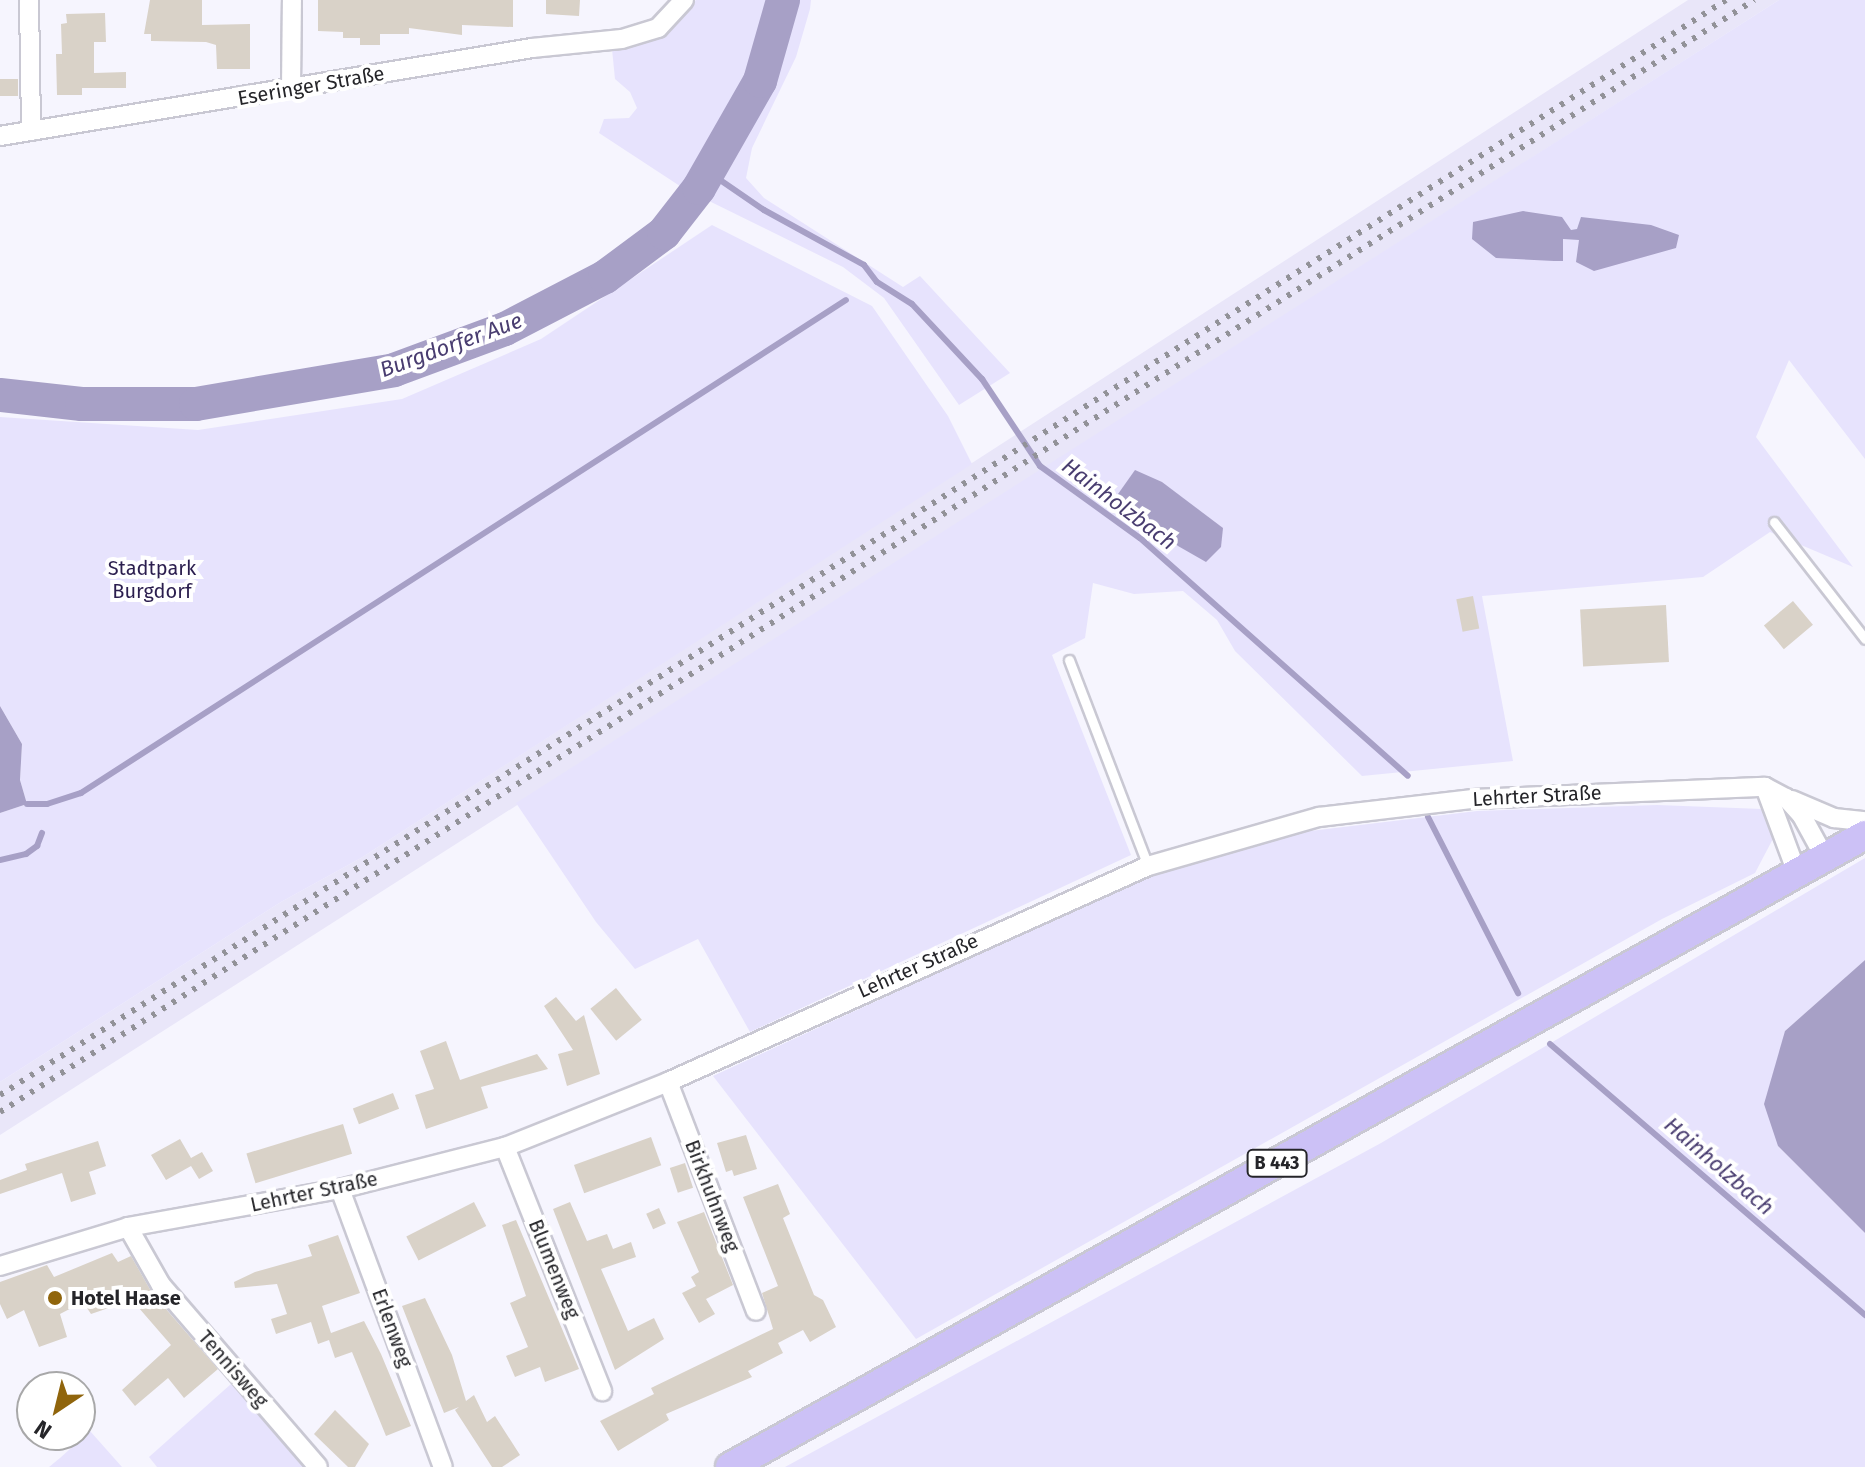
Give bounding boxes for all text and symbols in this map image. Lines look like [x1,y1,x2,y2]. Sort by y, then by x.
street label: Eseringer Straße [236,61,386,111]
water label: Burgdorfer Aue [376,307,526,383]
water label: Hainholzbach [1057,452,1181,556]
park label: Stadtpark Burgdorf [108,557,196,604]
street label: Lehrter Straße [1472,781,1602,811]
street label: Lehrter Straße [854,929,982,1003]
water label: Hainholzbach [1659,1111,1779,1221]
street label: Birkhuhnweg [680,1137,744,1255]
road number: B 443 [1245,1149,1309,1177]
street label: Lehrter Straße [248,1167,380,1217]
street label: Blumenweg [523,1216,585,1322]
street label: Erlenweg [367,1285,417,1371]
place label: Hotel Haase [71,1286,181,1310]
marker: Hotel Haase [46,1289,64,1307]
street label: Tennisweg [193,1326,273,1412]
north arrow [16,1371,96,1451]
text: N [29,1414,57,1445]

